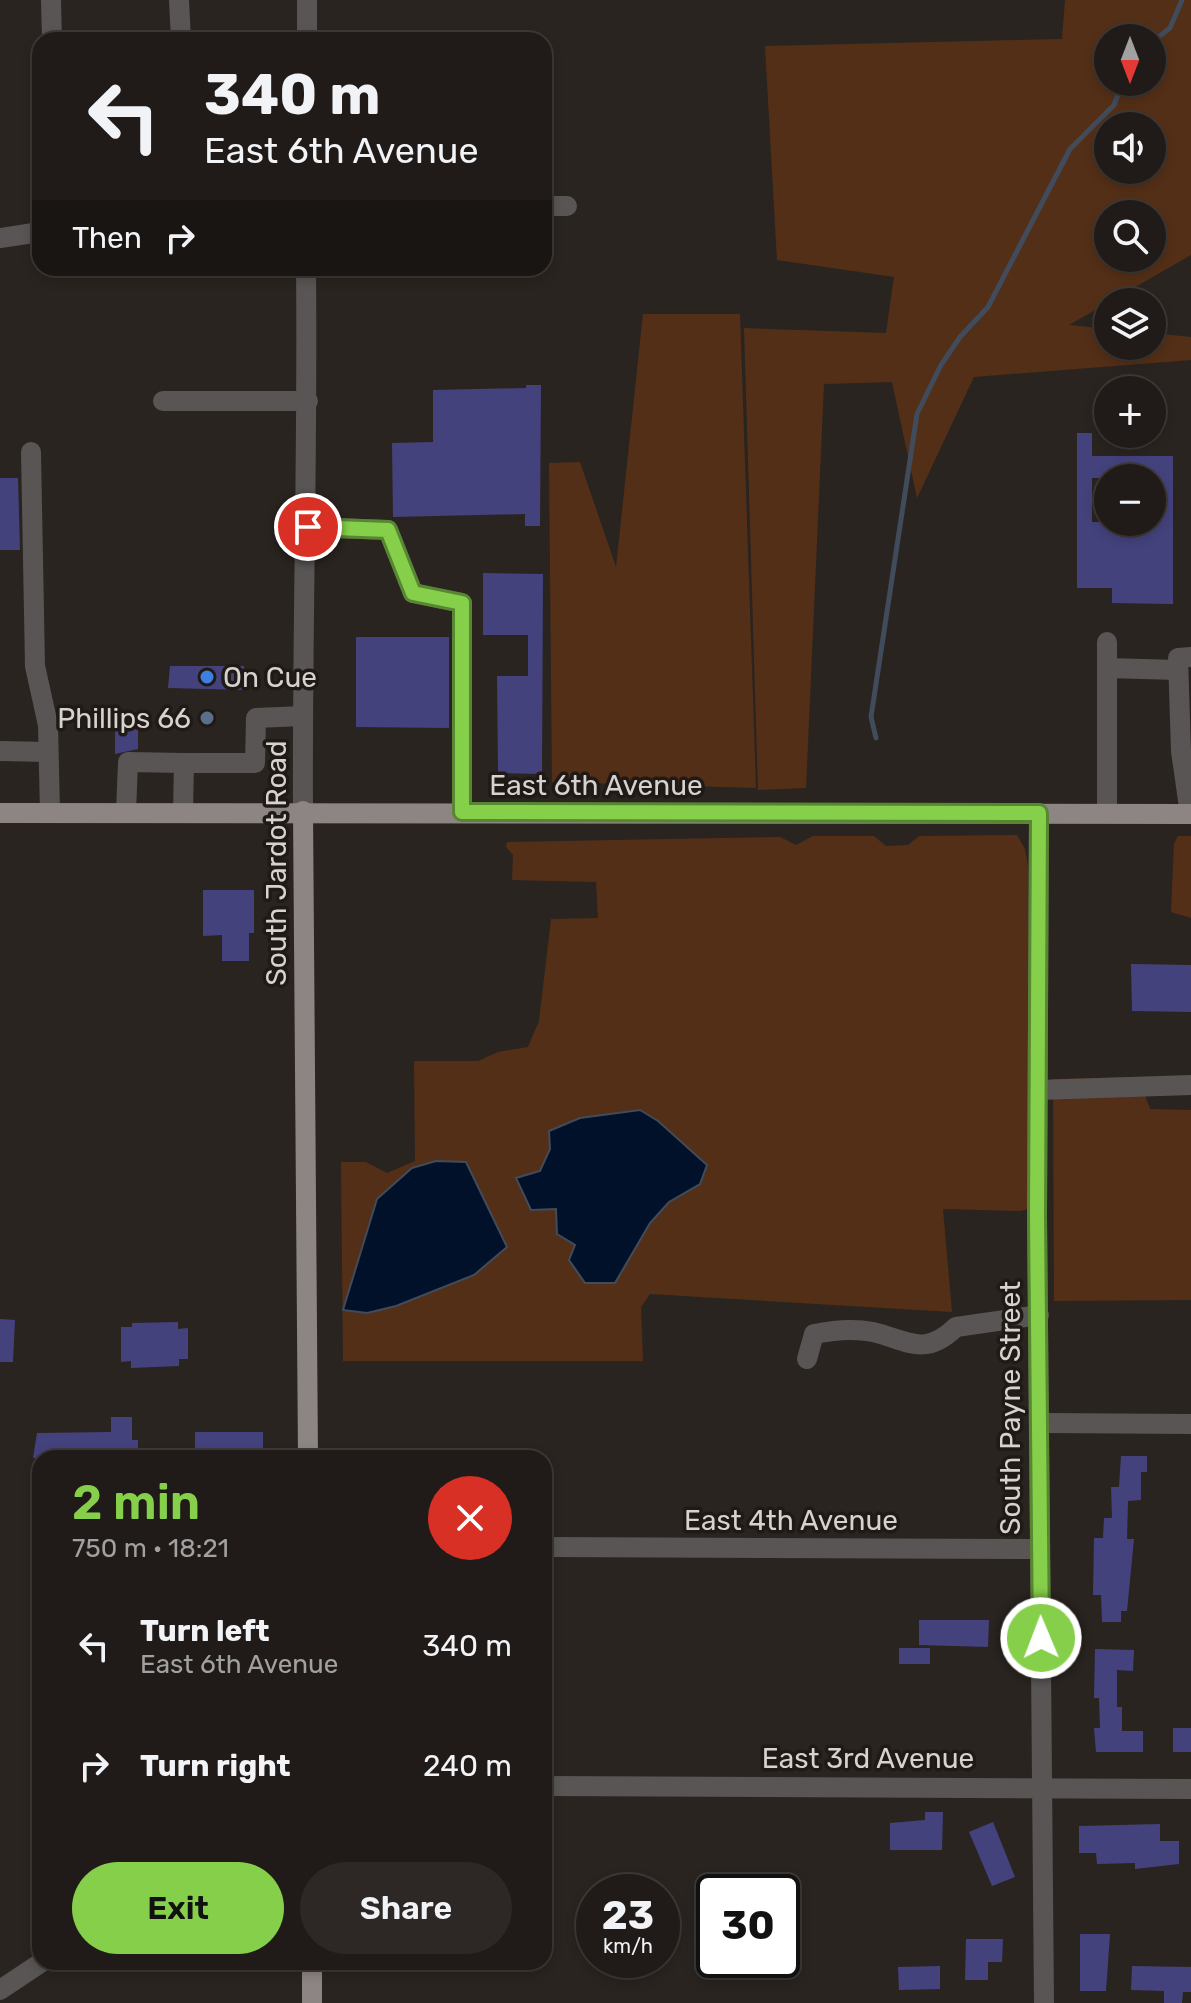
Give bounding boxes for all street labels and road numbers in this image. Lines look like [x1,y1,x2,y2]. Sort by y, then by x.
street label: South Jardot Road [260,740,293,986]
street label: East 6th Avenue [489,769,703,802]
street label: South Payne Street [994,1281,1027,1535]
street label: East 4th Avenue [684,1504,898,1537]
street label: East 3rd Avenue [762,1742,974,1775]

